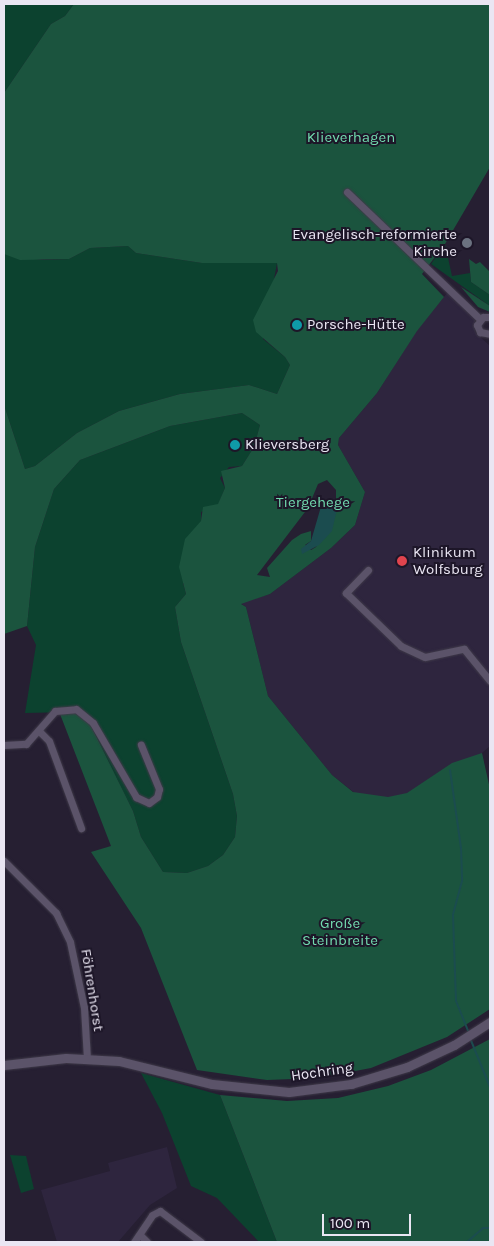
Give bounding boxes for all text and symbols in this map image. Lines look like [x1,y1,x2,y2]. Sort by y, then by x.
park label: Klieverhagen [307,129,395,147]
place label: Evangelisch-reformierte Kirche [292,225,457,260]
marker: Evangelisch-reformierte Kirche [461,237,473,249]
place label: Porsche-Hütte [307,316,405,334]
marker: Porsche-Hütte [291,319,303,331]
place label: Klieversberg [245,436,329,454]
marker: Klieversberg [229,439,241,451]
park label: Tiergehege [276,494,350,512]
place label: Klinikum Wolfsburg [413,543,483,578]
marker: Klinikum Wolfsburg [395,554,409,568]
park label: Große Steinbreite [302,914,378,949]
street label: Föhrenhorst [77,948,107,1032]
street label: Hochring [290,1059,354,1085]
scale bar [324,1204,413,1236]
text: 100 m [330,1214,370,1232]

